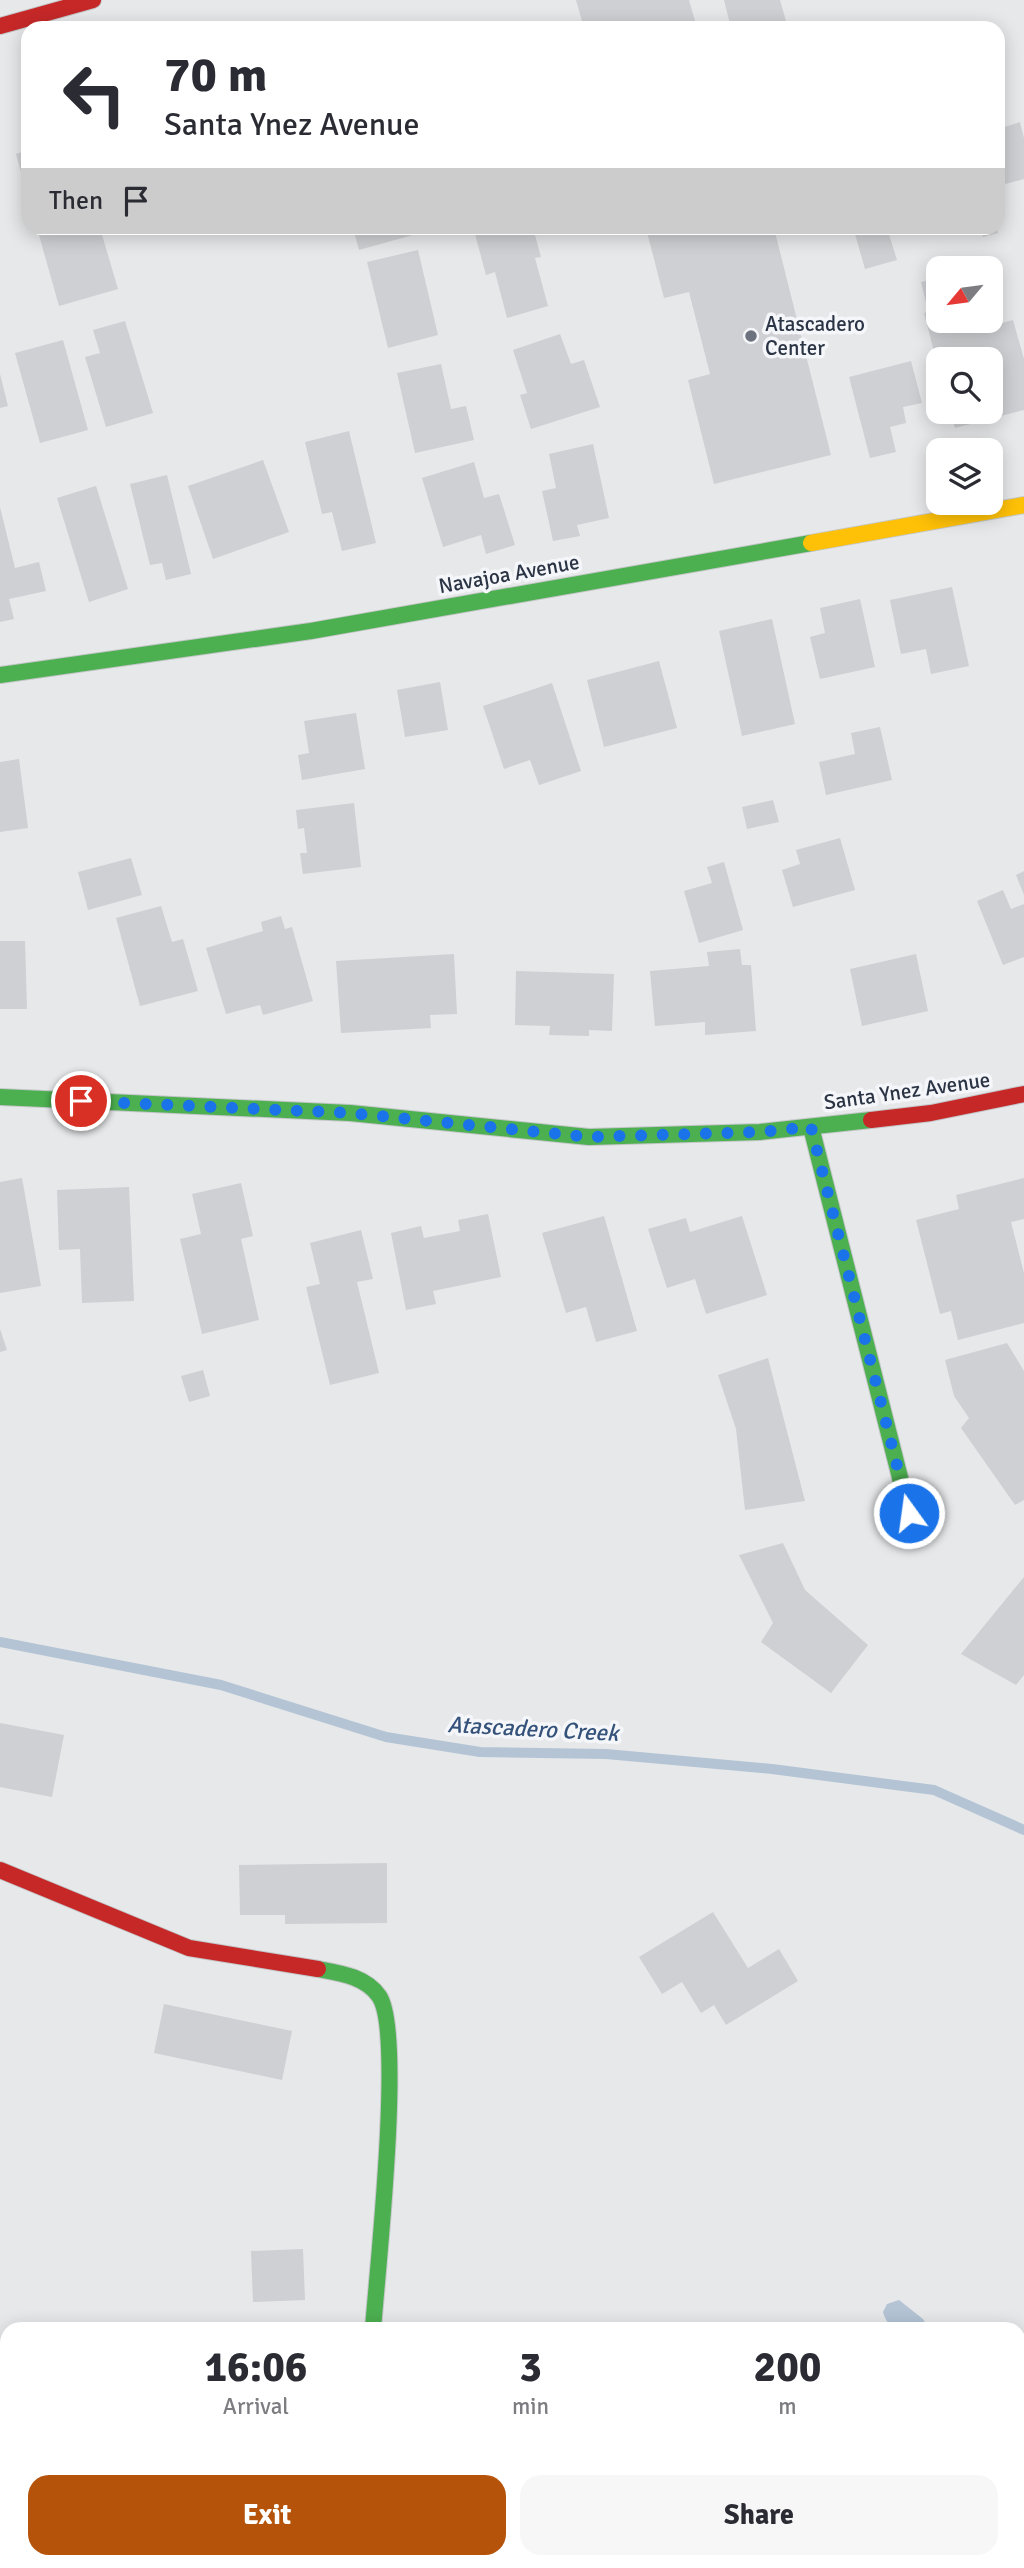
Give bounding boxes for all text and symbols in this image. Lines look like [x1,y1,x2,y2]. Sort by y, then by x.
text: 70 m [164,45,267,105]
icon: left [49,49,140,140]
text: Santa Ynez Avenue [164,105,420,144]
icon: arrive [117,182,155,220]
text: Then [49,185,103,217]
north arrow [926,256,1003,332]
map controls [926,256,1003,515]
place label: Atascadero Center [765,311,865,361]
marker: Atascadero Center [743,328,759,344]
button: search [926,347,1003,424]
button: layers [926,438,1003,515]
street label: Navajoa Avenue [437,549,581,599]
street label: Santa Ynez Avenue [822,1066,992,1116]
pin [51,1071,111,1131]
icon: arrive [62,1082,100,1120]
position arrow [872,1476,946,1550]
water label: Atascadero Creek [447,1710,622,1748]
text: 16:06 [204,2342,308,2393]
text: 3 [519,2342,542,2393]
text: 200 [753,2342,822,2393]
text: Arrival [223,2392,289,2421]
text: min [512,2392,549,2421]
text: m [778,2392,797,2421]
button: Exit [28,2475,506,2555]
button: Share [520,2475,998,2555]

